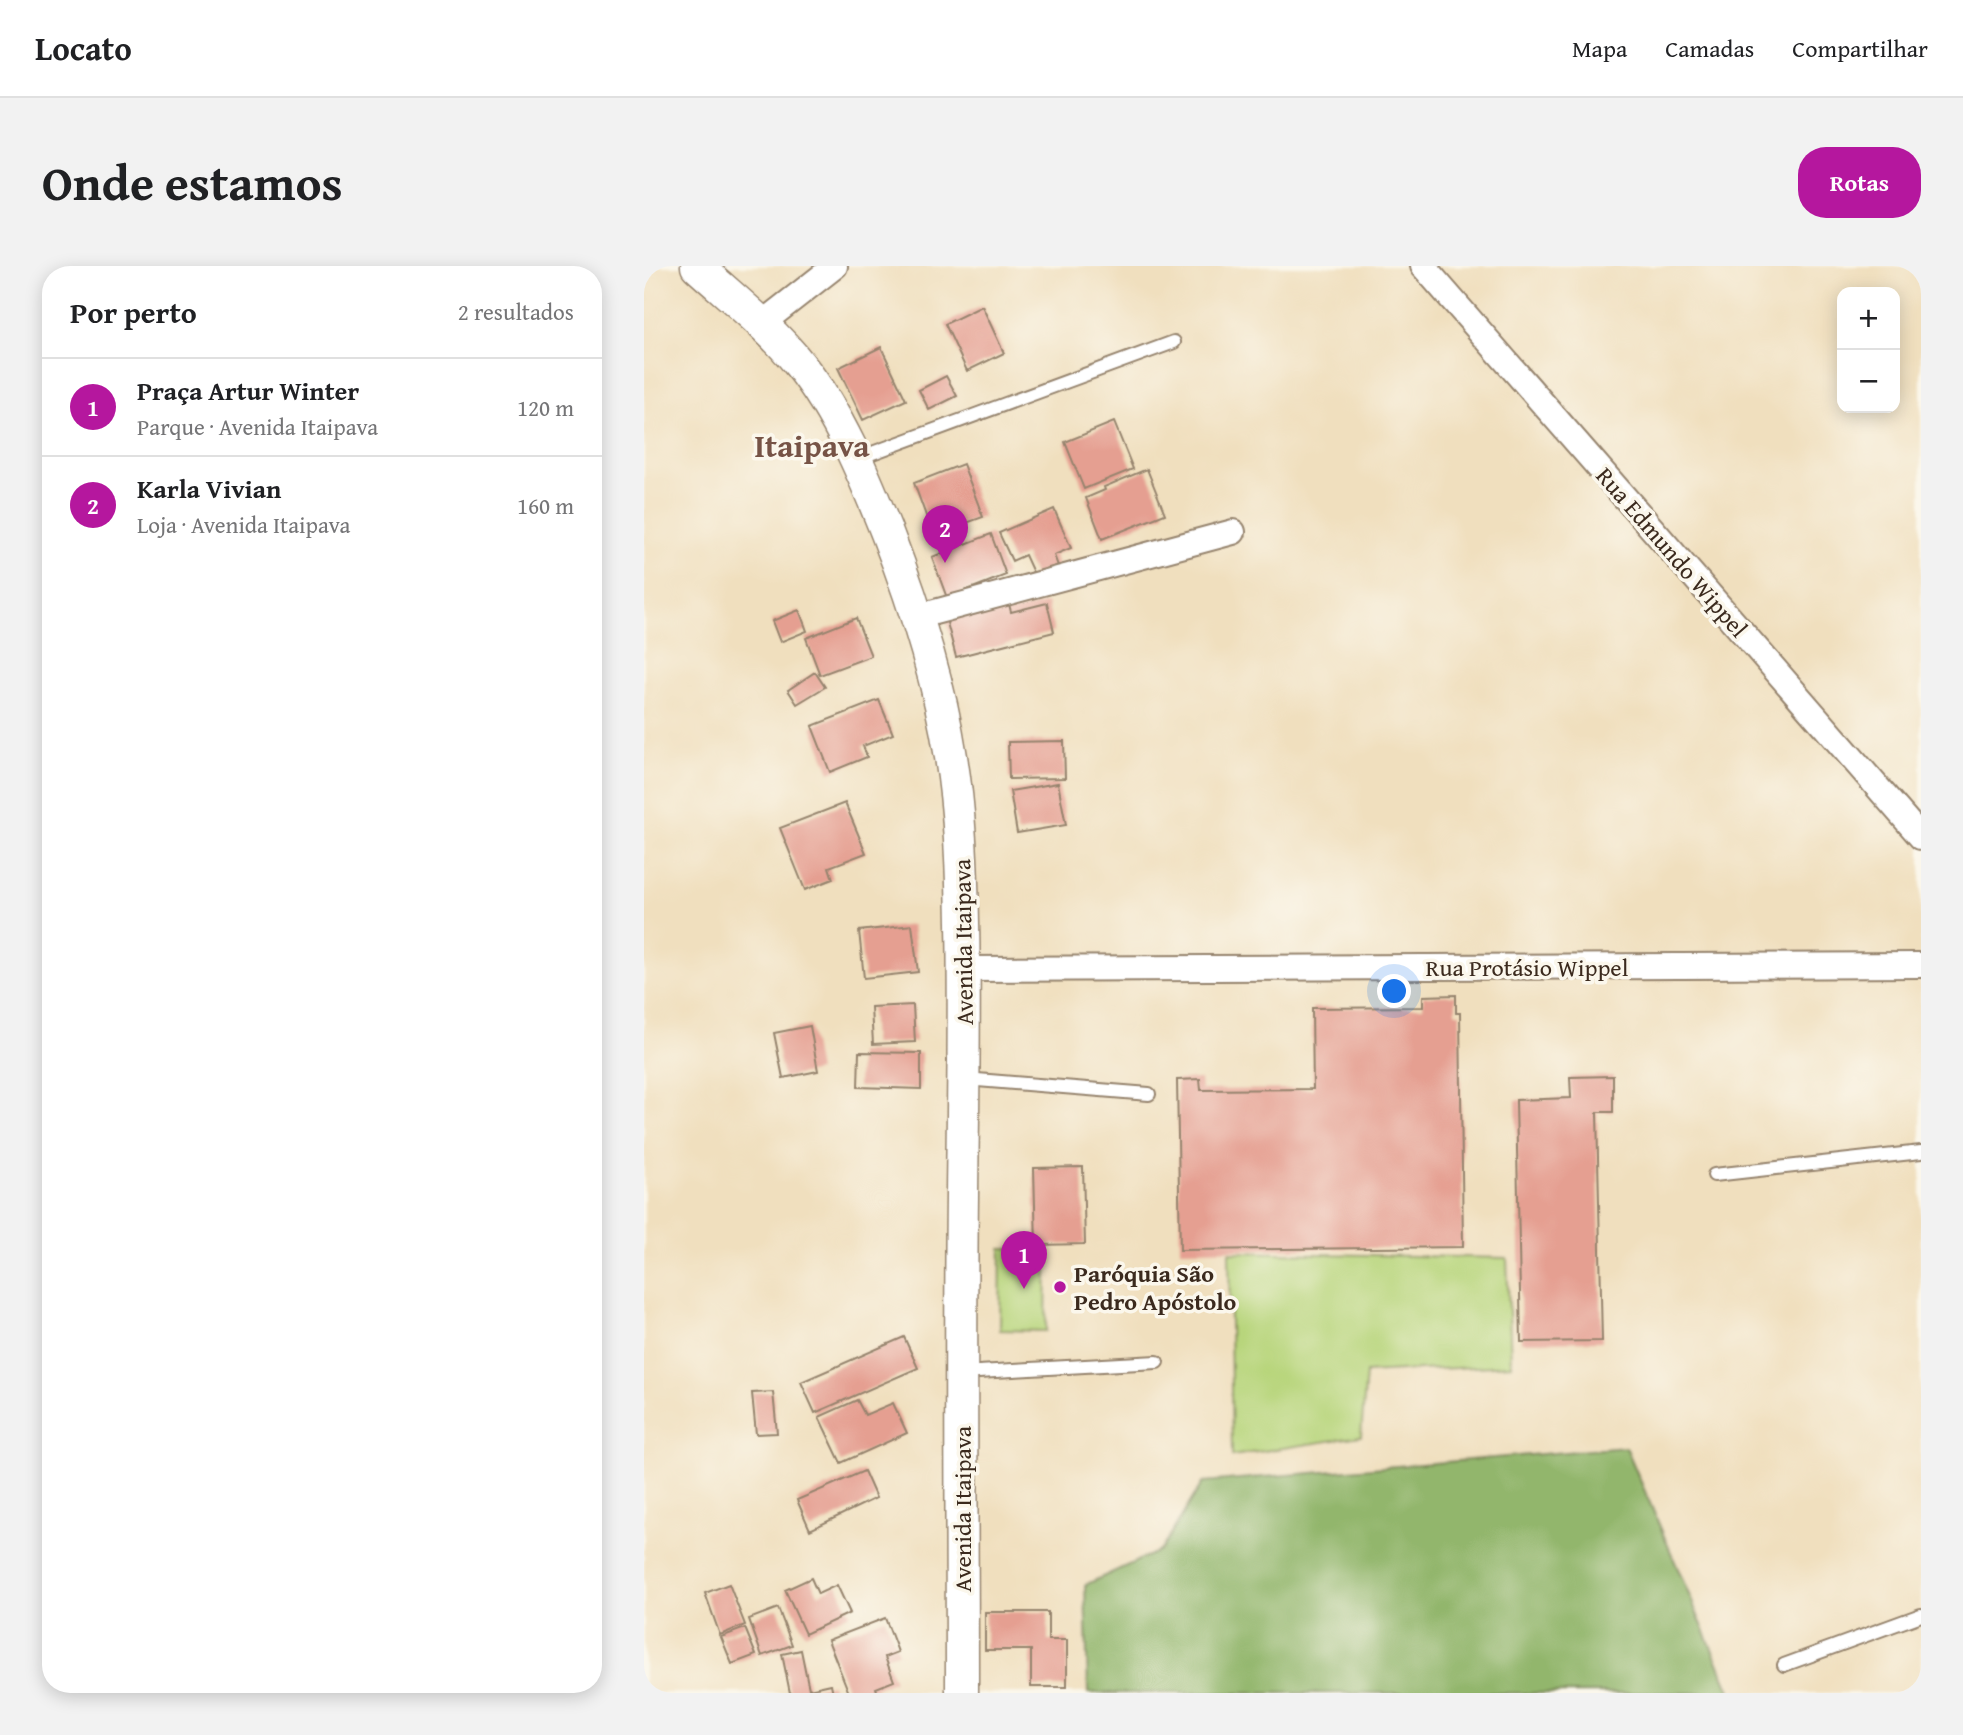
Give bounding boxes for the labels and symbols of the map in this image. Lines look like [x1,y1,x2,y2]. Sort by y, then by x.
district label: Itaipava [754,422,870,469]
street label: Rua Edmundo Wippel [1588,459,1756,645]
pin: 2 [922,505,968,563]
street label: Avenida Itaipava [944,858,982,1025]
street label: Rua Protásio Wippel [1426,950,1629,985]
your location [1377,974,1411,1008]
pin: 1 [1001,1231,1047,1289]
place label: Paróquia São Pedro Apóstolo [1074,1256,1237,1319]
marker: Paróquia São Pedro Apóstolo [1052,1279,1068,1295]
street label: Avenida Itaipava [945,1425,980,1592]

